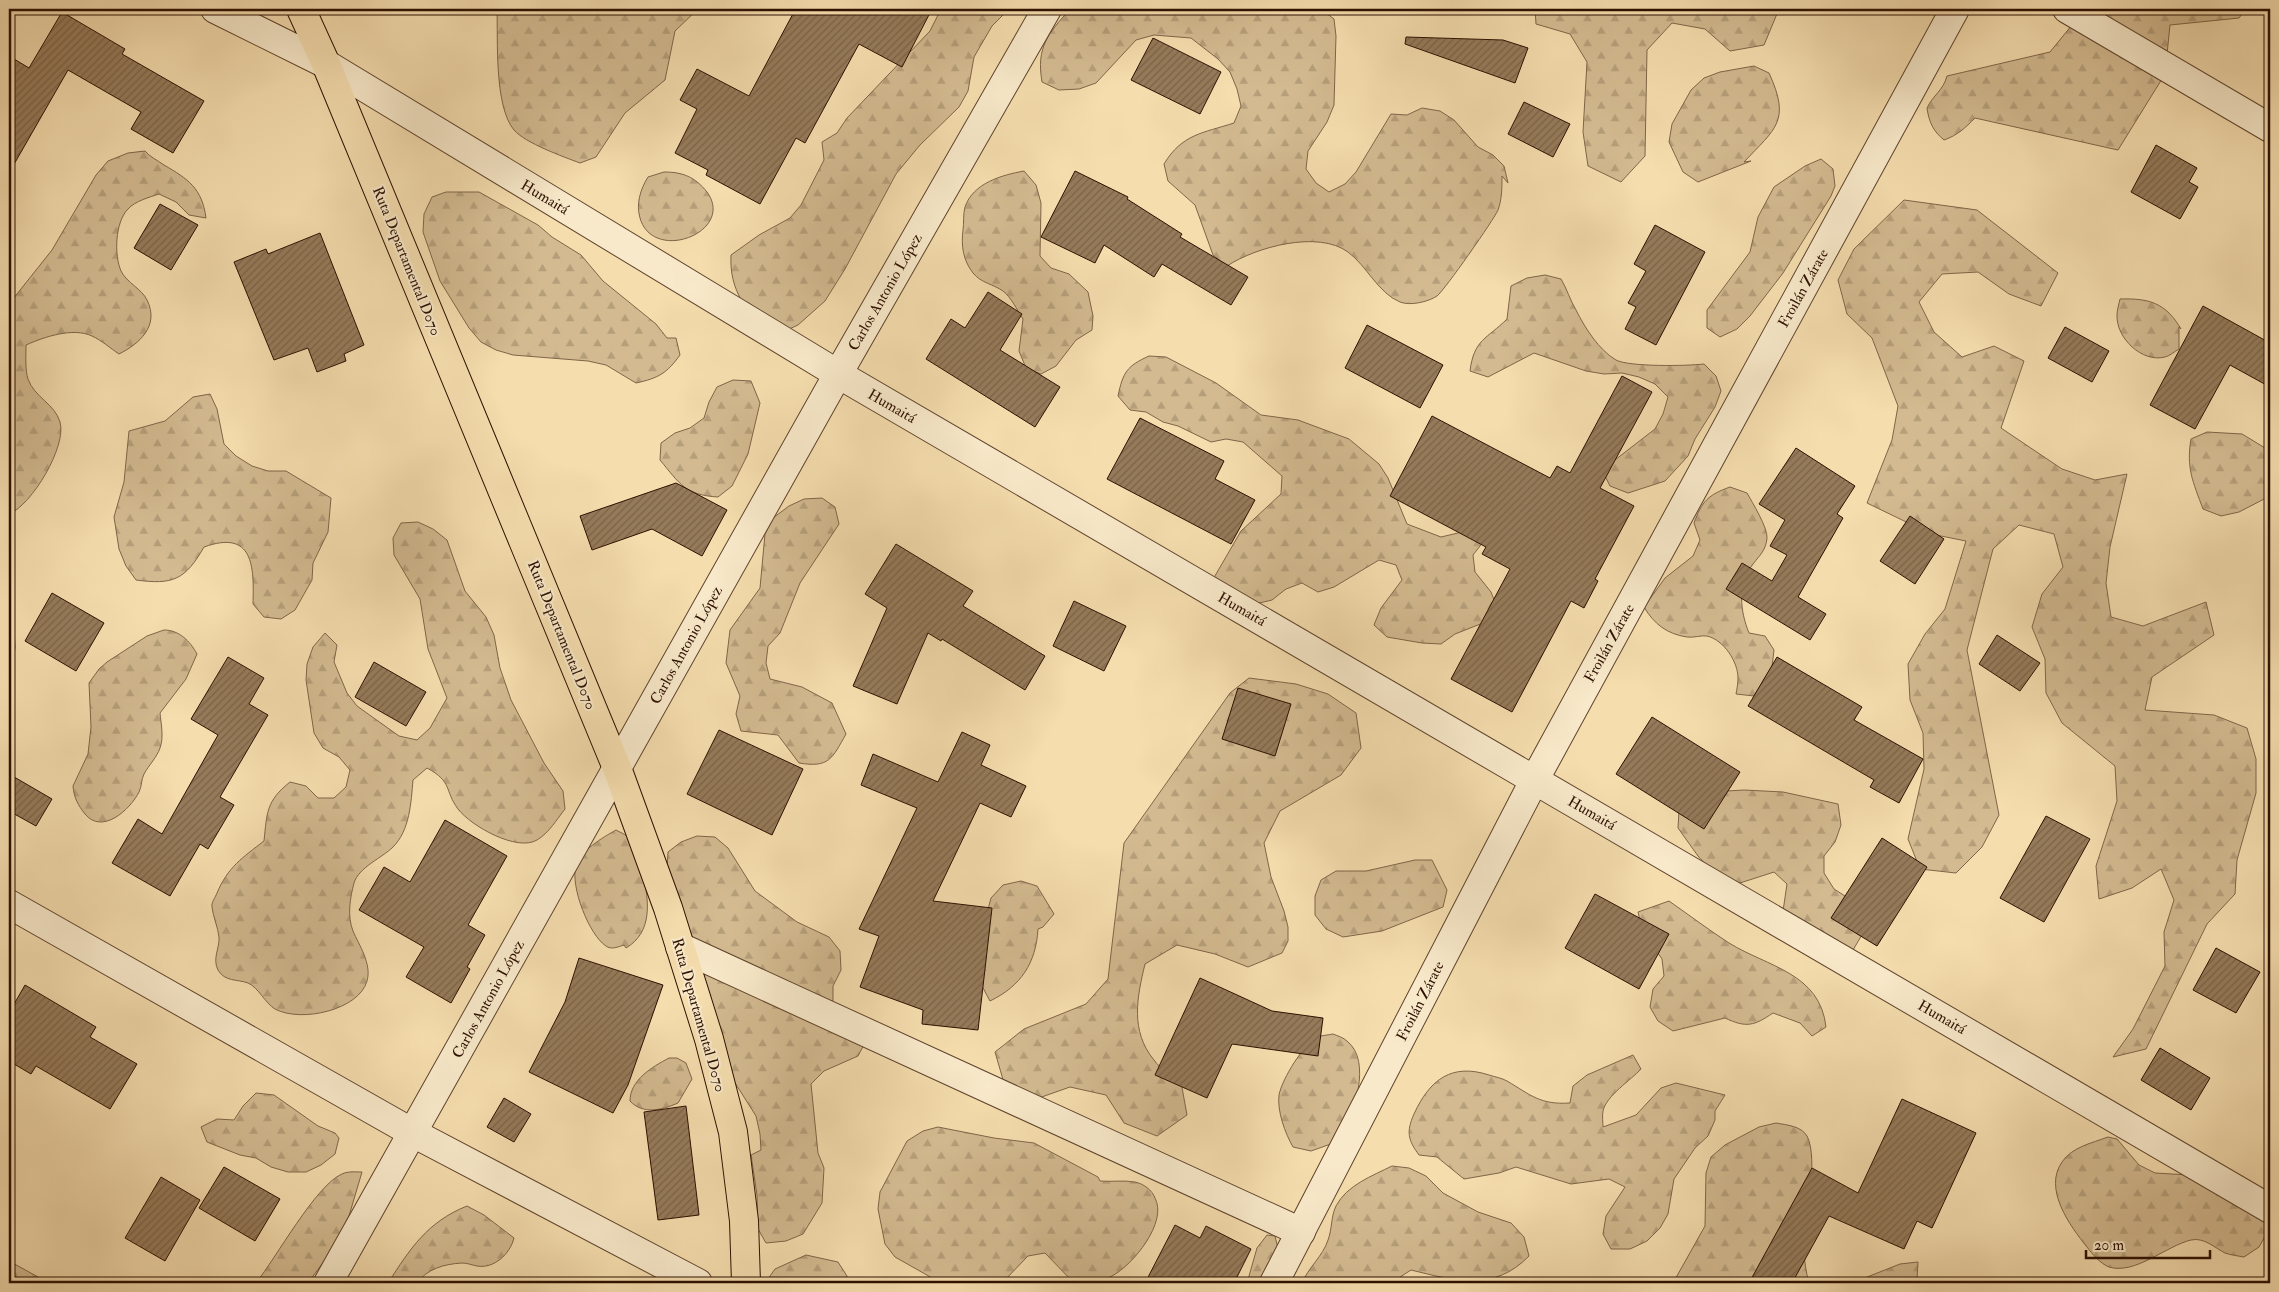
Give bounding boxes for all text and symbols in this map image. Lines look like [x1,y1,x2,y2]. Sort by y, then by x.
street label: Humaitá [517,176,573,220]
street label: Ruta Departamental D070 [367,184,445,339]
street label: Carlos Antonio López [844,230,928,355]
street label: Froilán Zárate [1774,246,1833,331]
street label: Humaitá [864,385,920,428]
street label: Ruta Departamental D070 [522,558,600,713]
street label: Carlos Antonio López [646,583,728,708]
street label: Humaitá [1214,588,1270,631]
street label: Froilán Zárate [1580,601,1639,686]
street label: Humaitá [1564,792,1620,835]
street label: Ruta Departamental D070 [666,936,730,1095]
street label: Carlos Antonio López [448,937,530,1062]
street label: Froilán Zárate [1392,958,1449,1044]
street label: Humaitá [1914,996,1970,1039]
scale bar [2086,1227,2210,1259]
text: 20 m [2094,1236,2124,1255]

